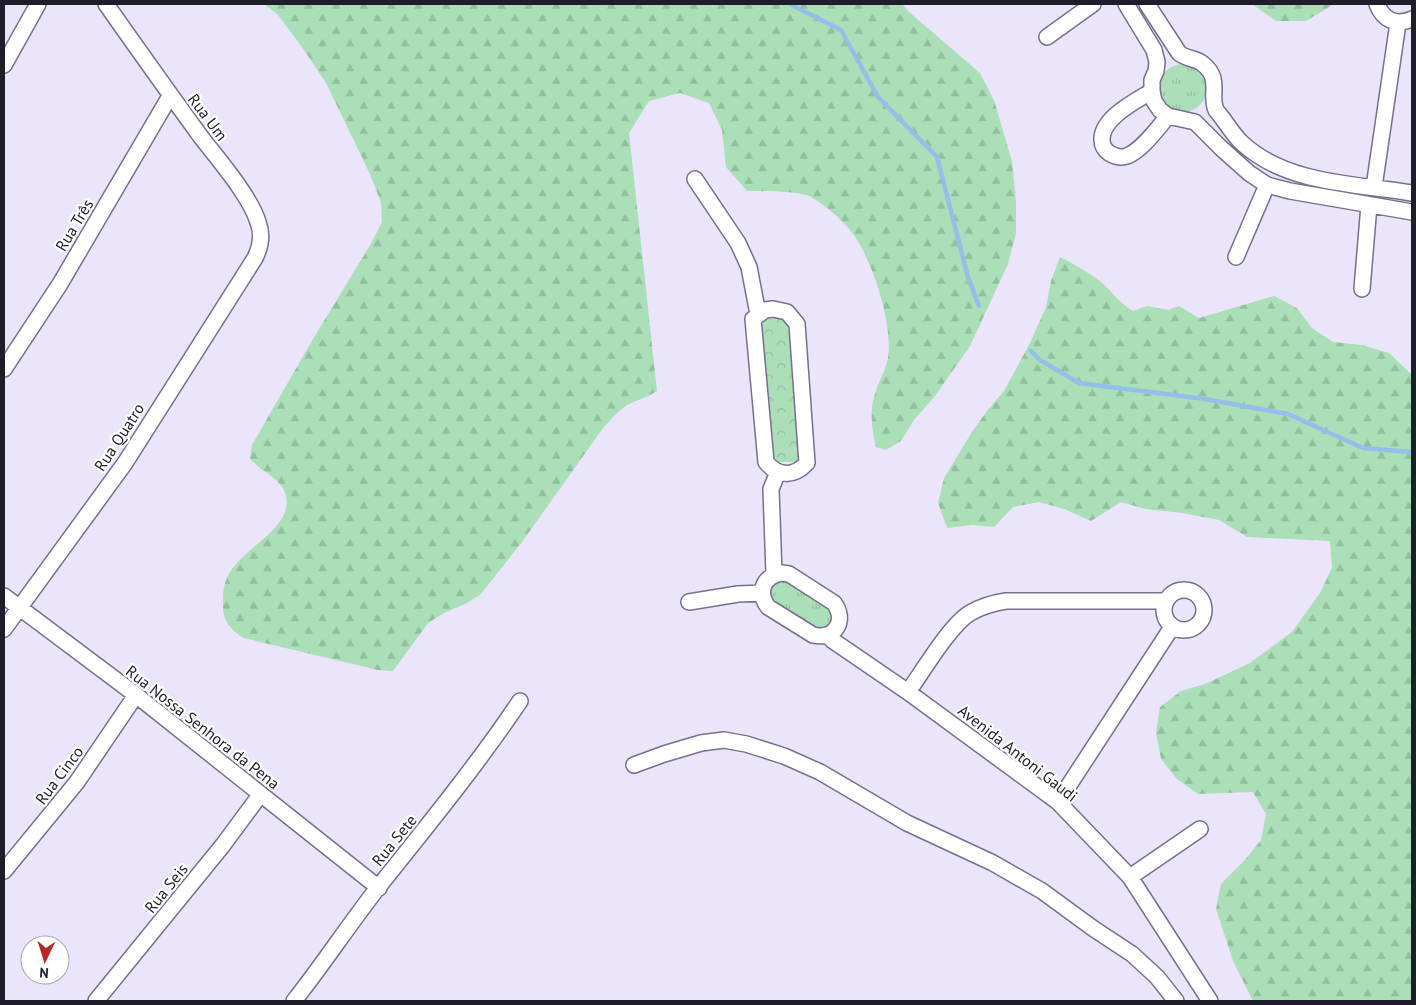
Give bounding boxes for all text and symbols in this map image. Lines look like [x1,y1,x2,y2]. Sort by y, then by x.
street label: Rua Um [184,90,232,144]
street label: Rua Três [51,195,97,255]
street label: Rua Quatro [90,399,148,475]
street label: Rua Nossa Senhora da Pena [122,661,284,793]
street label: Avenida Antoni Gaudi [954,700,1082,806]
street label: Rua Cinco [31,742,87,808]
street label: Rua Sete [367,810,421,870]
street label: Rua Seis [140,859,192,917]
north arrow [20,935,70,985]
text: N [39,964,49,982]

